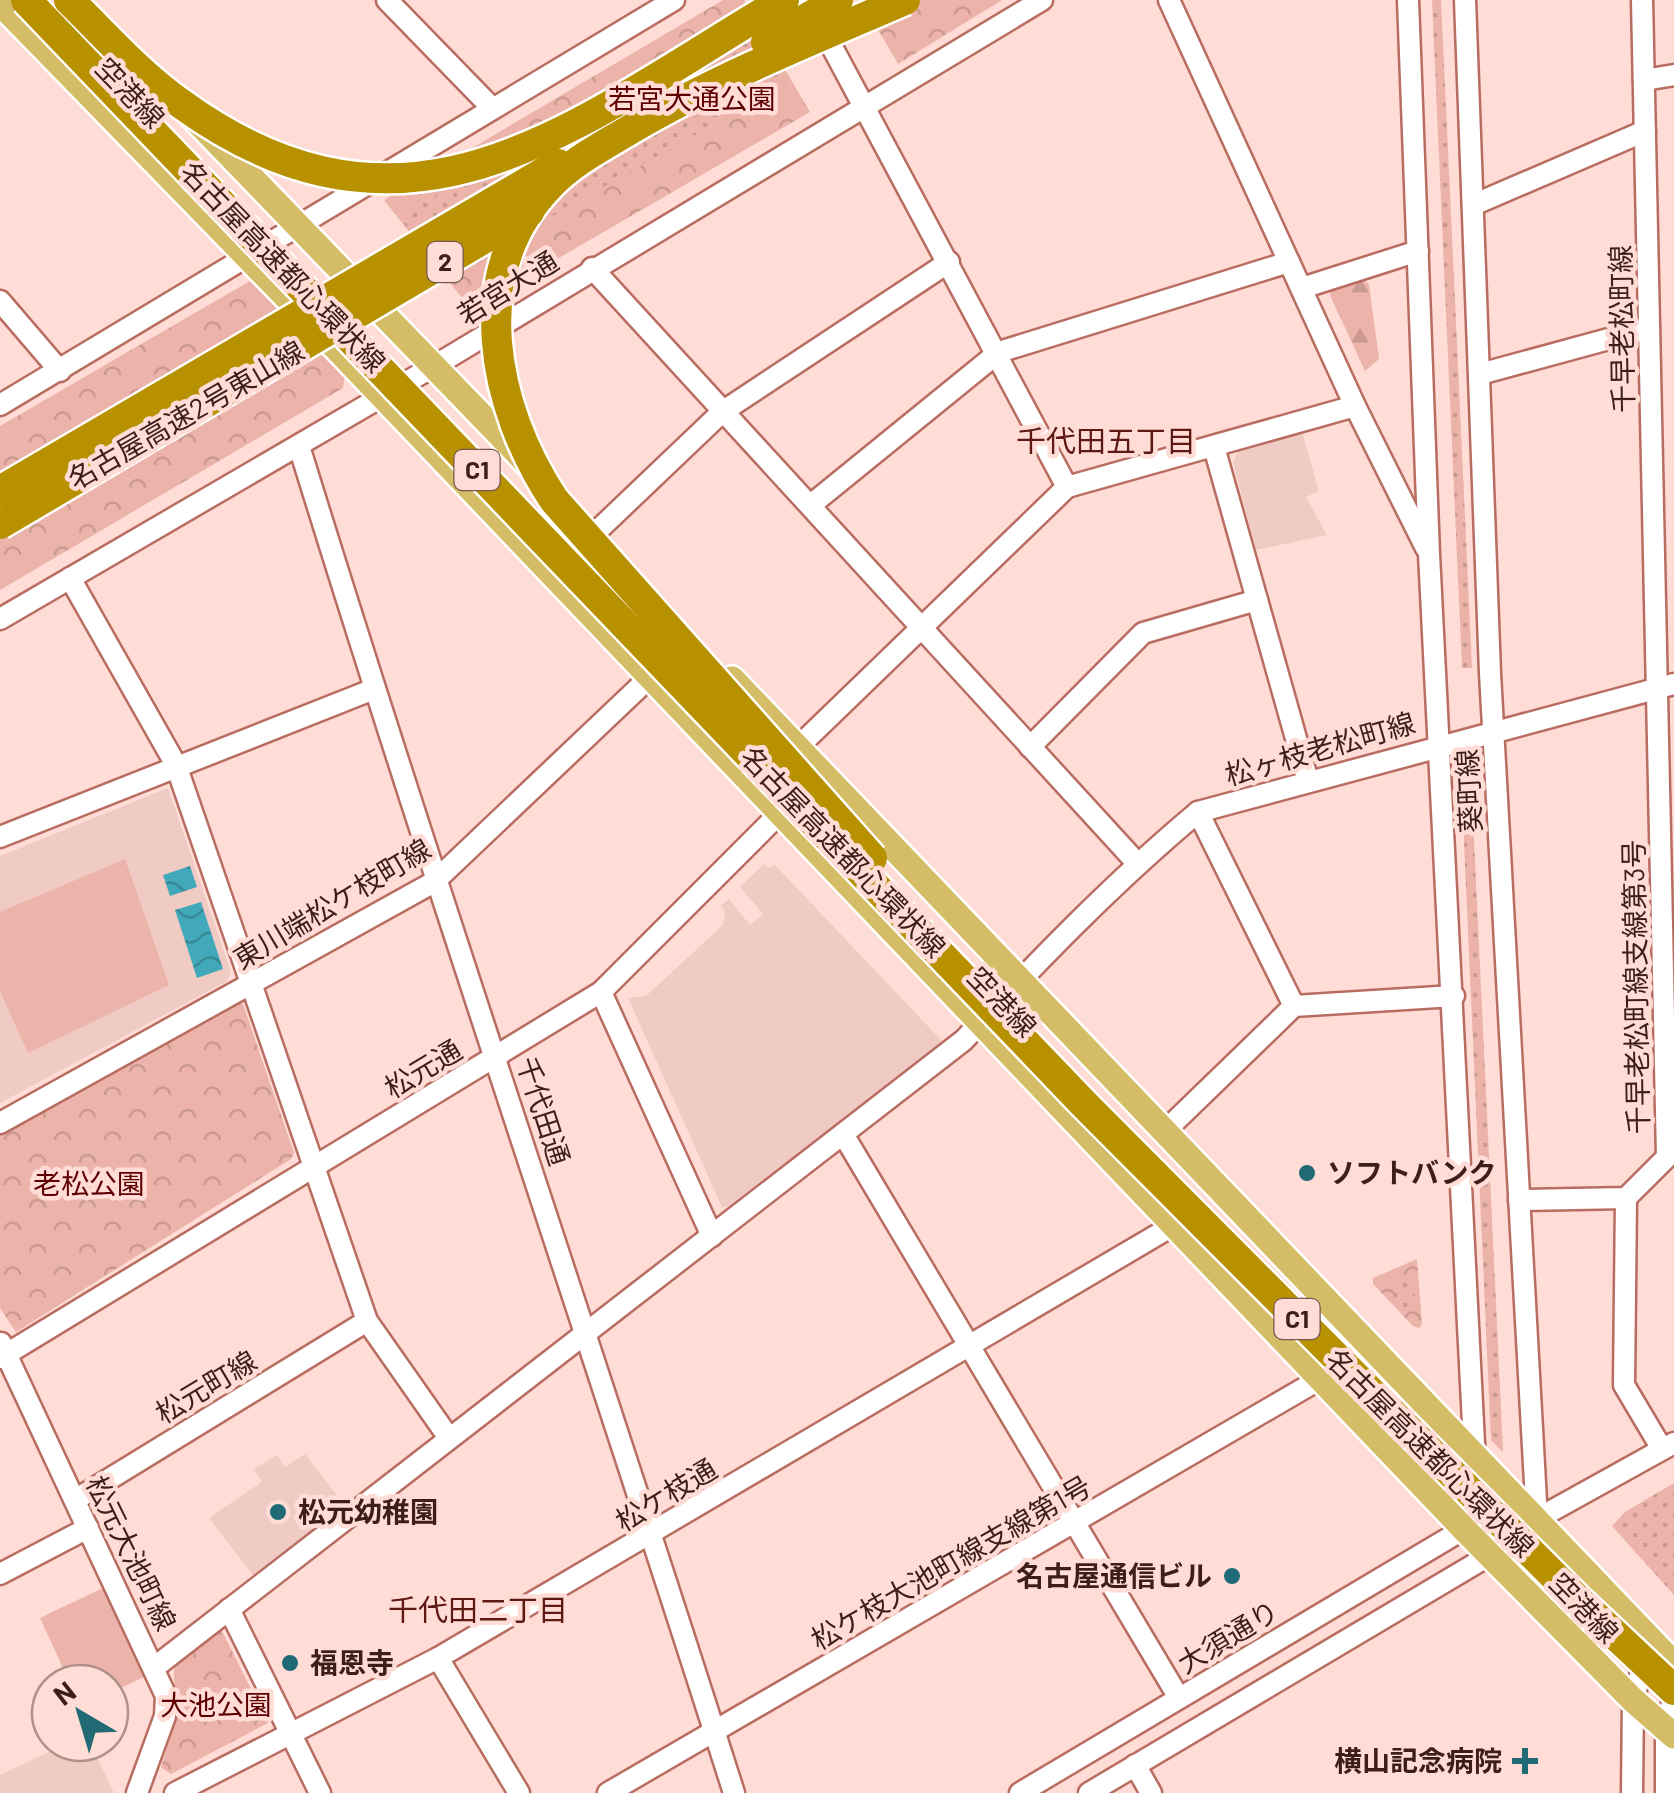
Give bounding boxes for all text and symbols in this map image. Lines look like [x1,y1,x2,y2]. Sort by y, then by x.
street label: 空港線 [89,50,172,134]
park label: 若宮大通公園 [608,81,776,115]
street label: 名古屋高速都心環状線 [174,154,393,379]
road number: 2 [428,242,462,282]
street label: 若宮大通 [451,243,564,331]
street label: 千早老松町線 [1603,245,1639,413]
street label: 名古屋高速2号東山線 [61,333,310,496]
district label: 千代田五丁目 [1016,422,1196,458]
road number: C1 [454,450,500,490]
street label: 松ヶ枝老松町線 [1221,705,1419,791]
street label: 名古屋高速都心環状線 [734,739,953,964]
street label: 葵町線 [1449,748,1487,834]
street label: 東川端松ケ枝町線 [227,831,436,975]
street label: 千早老松町線支線第3号 [1615,840,1655,1135]
street label: 空港線 [961,959,1044,1043]
street label: 松元通 [378,1032,467,1104]
street label: 千代田通 [510,1052,577,1169]
place label: ソフトバンク [1327,1155,1496,1189]
marker: ソフトバンク [1296,1162,1318,1184]
park label: 老松公園 [33,1166,145,1200]
road number: C1 [1274,1299,1320,1339]
street label: 名古屋高速都心環状線 [1320,1341,1542,1563]
street label: 松元町線 [149,1343,262,1430]
street label: 松ケ枝通 [609,1451,722,1538]
street label: 松ケ枝大池町線支線第1号 [804,1468,1097,1656]
street label: 松元大池町線 [80,1470,184,1636]
place label: 松元幼稚園 [298,1494,438,1528]
marker: 松元幼稚園 [267,1501,289,1523]
place label: 名古屋通信ビル [1016,1558,1212,1592]
marker: 名古屋通信ビル [1221,1565,1243,1587]
street label: 空港線 [1543,1565,1626,1649]
district label: 千代田二丁目 [388,1591,568,1627]
street label: 大須通り [1171,1593,1284,1680]
place label: 福恩寺 [310,1645,394,1679]
marker: 福恩寺 [279,1652,301,1674]
north arrow [30,1663,130,1763]
text: N [46,1673,82,1712]
park label: 大池公園 [160,1687,272,1721]
place label: 横山記念病院 [1334,1743,1502,1777]
marker: 横山記念病院 [1512,1748,1538,1774]

